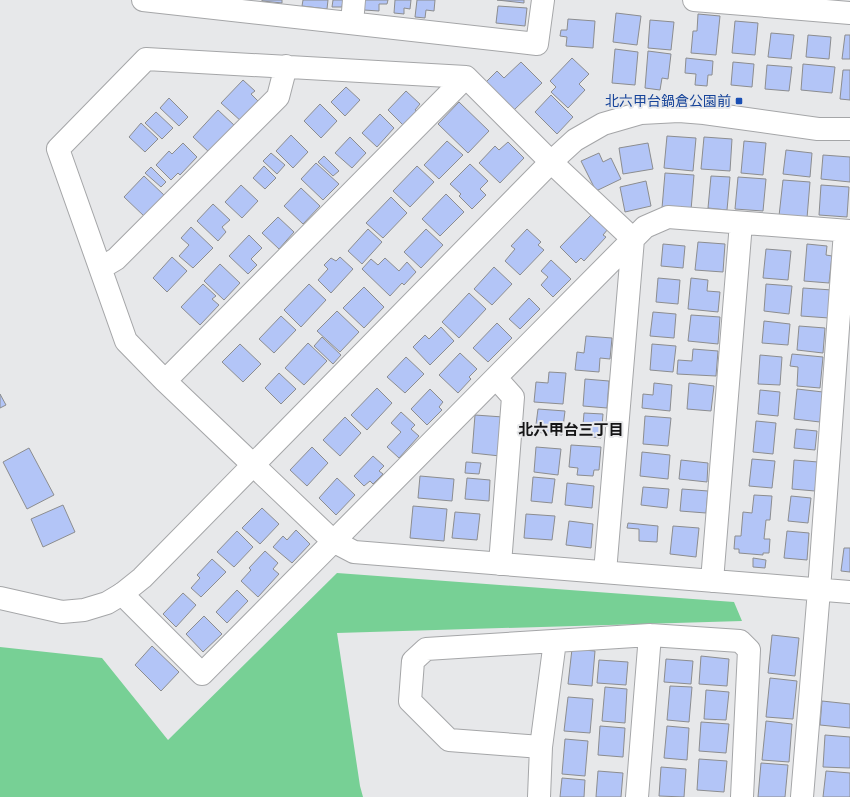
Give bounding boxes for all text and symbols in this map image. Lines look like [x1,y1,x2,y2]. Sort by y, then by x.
place label: 北六甲台鍋倉公園前 [605,93,731,110]
marker: 北六甲台鍋倉公園前 [734,96,744,106]
district label: 北六甲台三丁目 [518,421,624,439]

